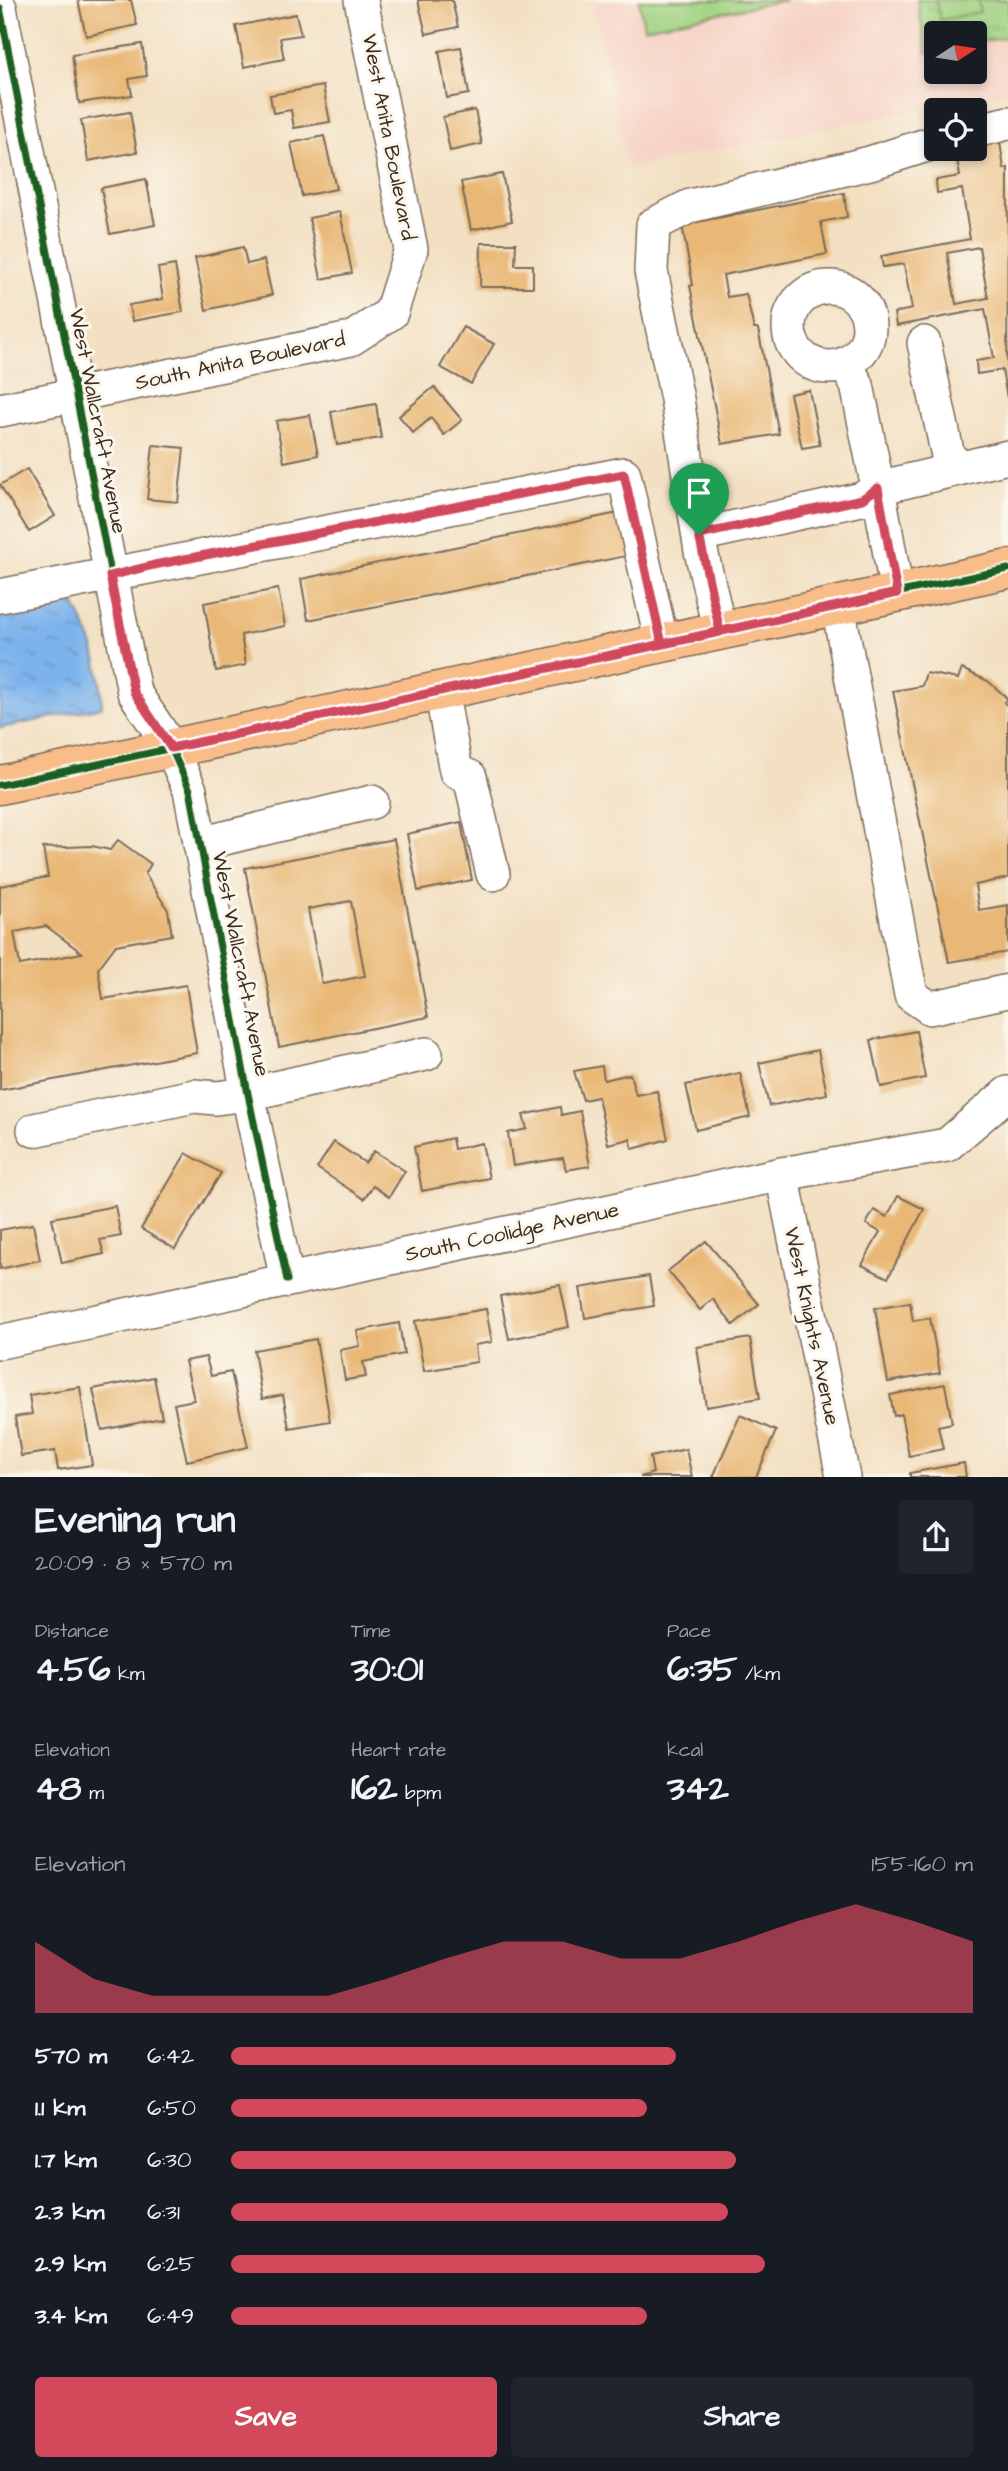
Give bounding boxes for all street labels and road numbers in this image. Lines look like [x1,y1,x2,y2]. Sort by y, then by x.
street label: West Anita Boulevard [355,32,423,243]
street label: West Wallcraft Avenue [62,306,134,536]
street label: South Anita Boulevard [132,325,348,397]
street label: West Wallcraft Avenue [205,849,277,1079]
street label: South Coolidge Avenue [402,1195,622,1271]
street label: West Knights Avenue [775,1224,847,1428]

